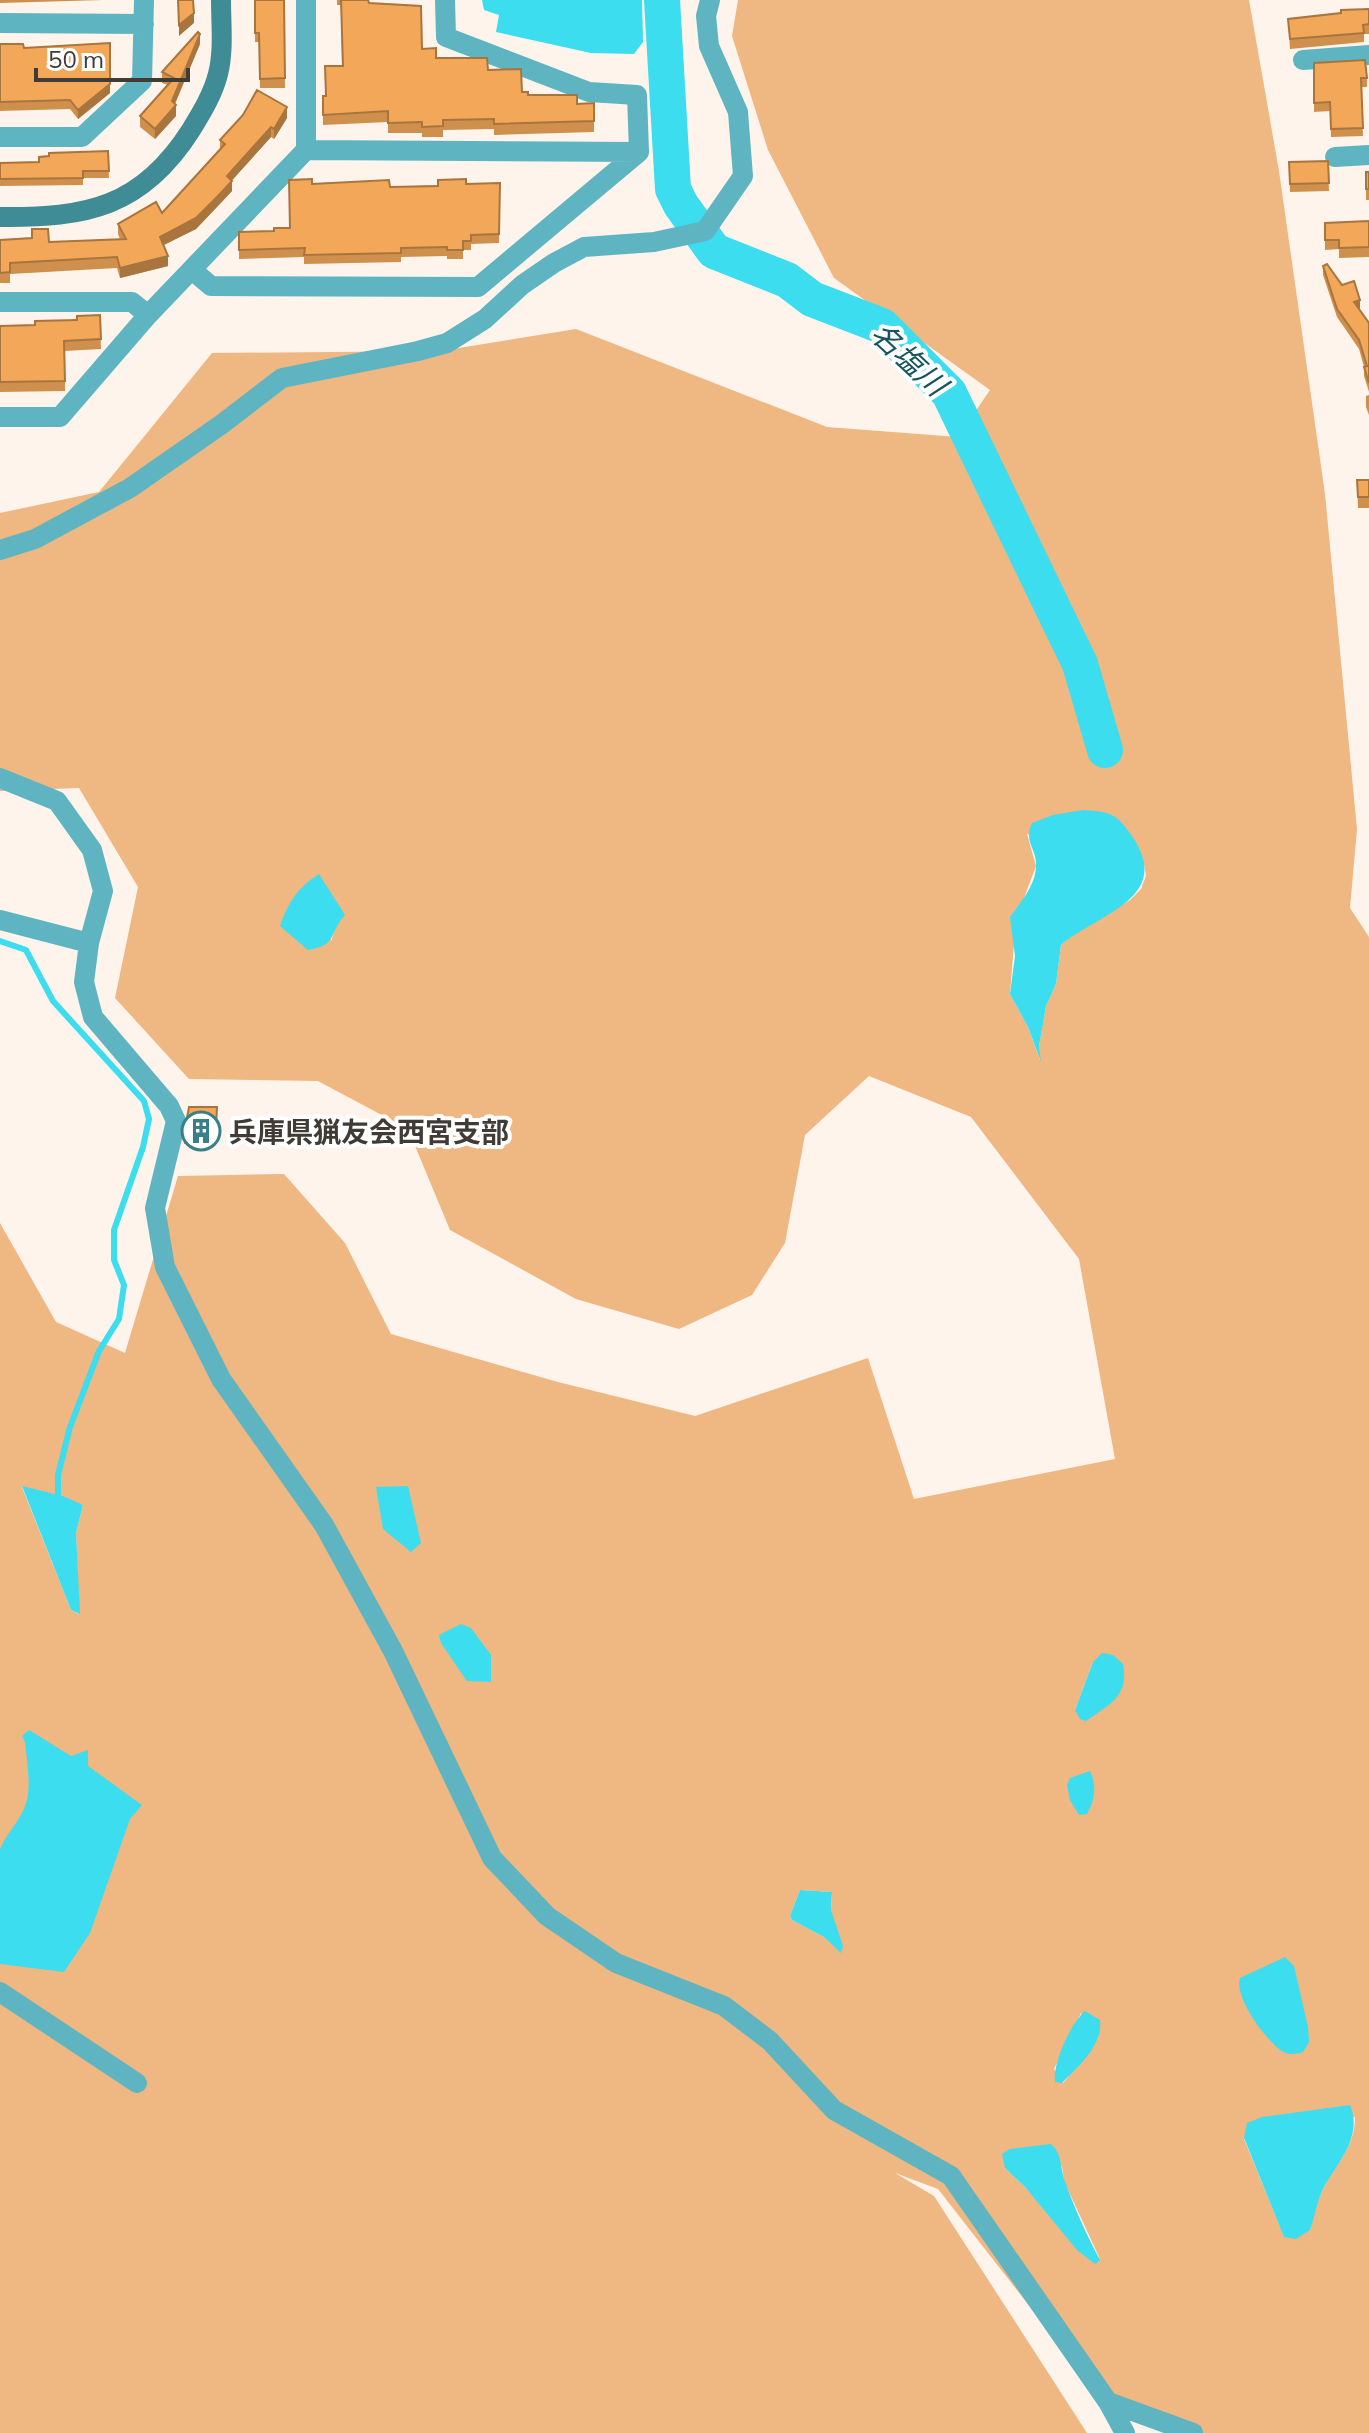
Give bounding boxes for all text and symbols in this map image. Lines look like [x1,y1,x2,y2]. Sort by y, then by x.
scale bar [36,32,188,82]
text: 50 m [48,44,104,74]
water label: 名塩川 [863,314,957,406]
building icon: 兵庫県猟友会西宮支部 [180,1110,222,1152]
place label: 兵庫県猟友会西宮支部 [229,1114,509,1149]

